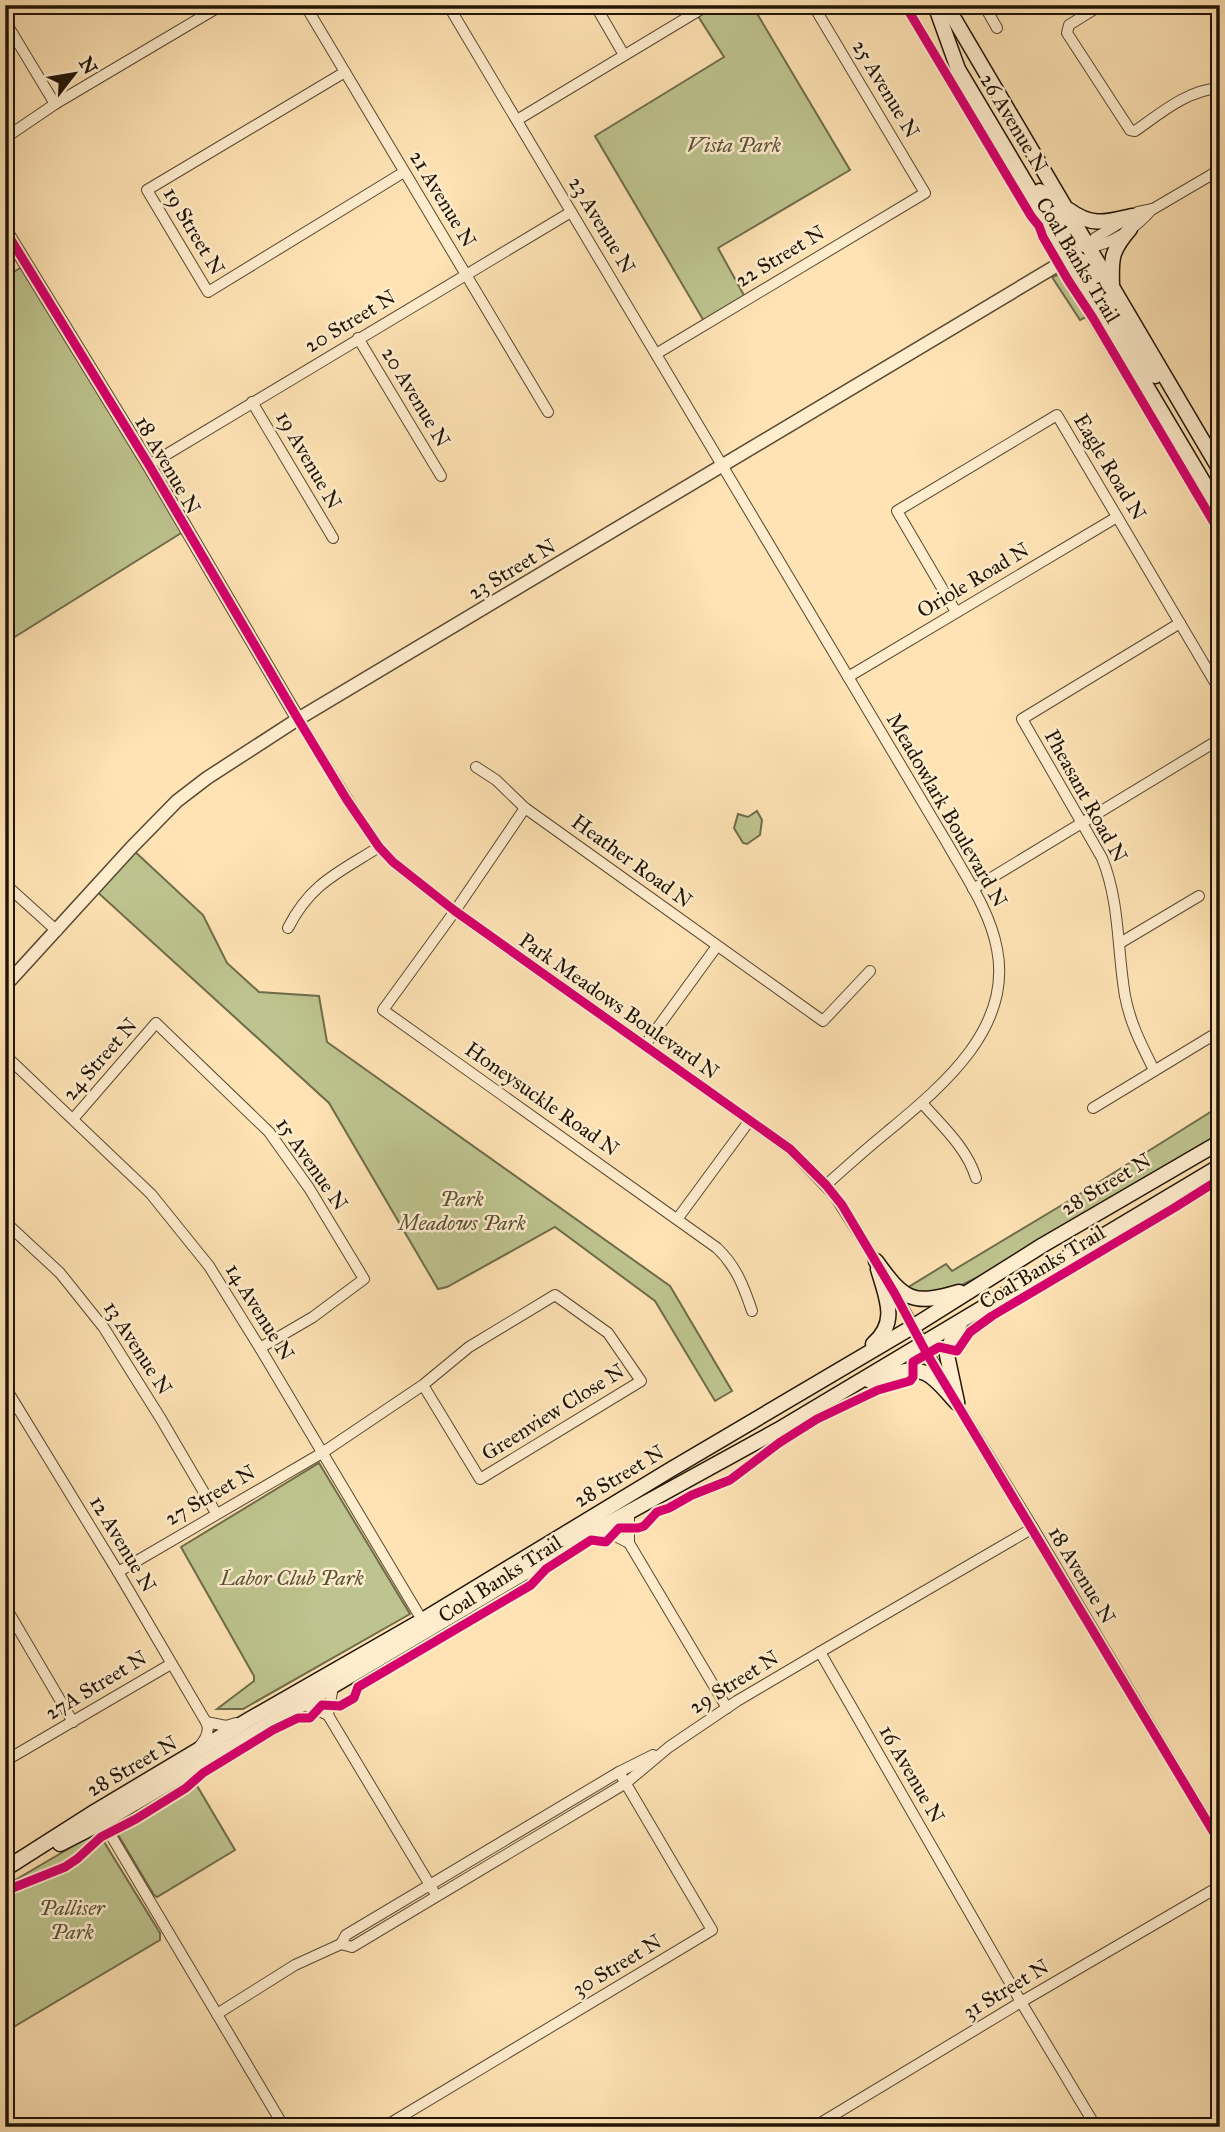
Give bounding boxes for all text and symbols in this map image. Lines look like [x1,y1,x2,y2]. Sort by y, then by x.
street label: 25 Avenue N [847,35,926,143]
north arrow [38,38,108,108]
text: N [74,53,102,78]
street label: 26 Avenue N [974,69,1054,177]
park label: Vista Park [687,132,782,158]
street label: 21 Avenue N [404,146,482,252]
street label: 23 Avenue N [563,172,641,278]
street label: 19 Street N [158,182,231,280]
street label: Coal Banks Trail [1030,192,1126,328]
street label: 22 Street N [731,219,830,293]
street label: 20 Street N [300,284,400,358]
street label: 20 Avenue N [376,342,456,452]
street label: 19 Avenue N [270,406,348,514]
street label: Eagle Road N [1068,409,1152,525]
street label: 18 Avenue N [129,411,207,519]
street label: 23 Street N [463,533,561,605]
street label: Oriole Road N [912,536,1034,624]
street label: Meadowlark Boulevard N [881,708,1013,912]
street label: Pheasant Road N [1039,725,1133,867]
street label: Heather Road N [567,809,698,914]
street label: Park Meadows Boulevard N [514,927,724,1085]
street label: 24 Street N [57,1012,143,1106]
street label: Honeysuckle Road N [460,1036,624,1162]
street label: 15 Avenue N [270,1112,354,1216]
street label: 28 Street N [1056,1147,1156,1221]
park label: Park Meadows Park [396,1186,526,1236]
street label: Coal Banks Trail [974,1219,1110,1315]
street label: 14 Avenue N [220,1259,300,1366]
street label: 13 Avenue N [98,1296,178,1400]
street label: Greenview Close N [477,1357,630,1466]
street label: 28 Street N [569,1439,669,1513]
street label: 27 Street N [160,1459,260,1531]
street label: 12 Avenue N [84,1491,162,1597]
street label: 18 Avenue N [1043,1521,1121,1629]
street label: Coal Banks Trail [433,1529,567,1629]
park label: Labor Club Park [219,1565,364,1591]
street label: 27A Street N [40,1644,152,1726]
street label: 29 Street N [684,1644,784,1720]
street label: 16 Avenue N [874,1720,951,1828]
street label: 28 Street N [82,1730,182,1802]
park label: Palliser Park [39,1895,106,1945]
street label: 30 Street N [568,1928,667,2002]
street label: 31 Street N [958,1953,1054,2025]

